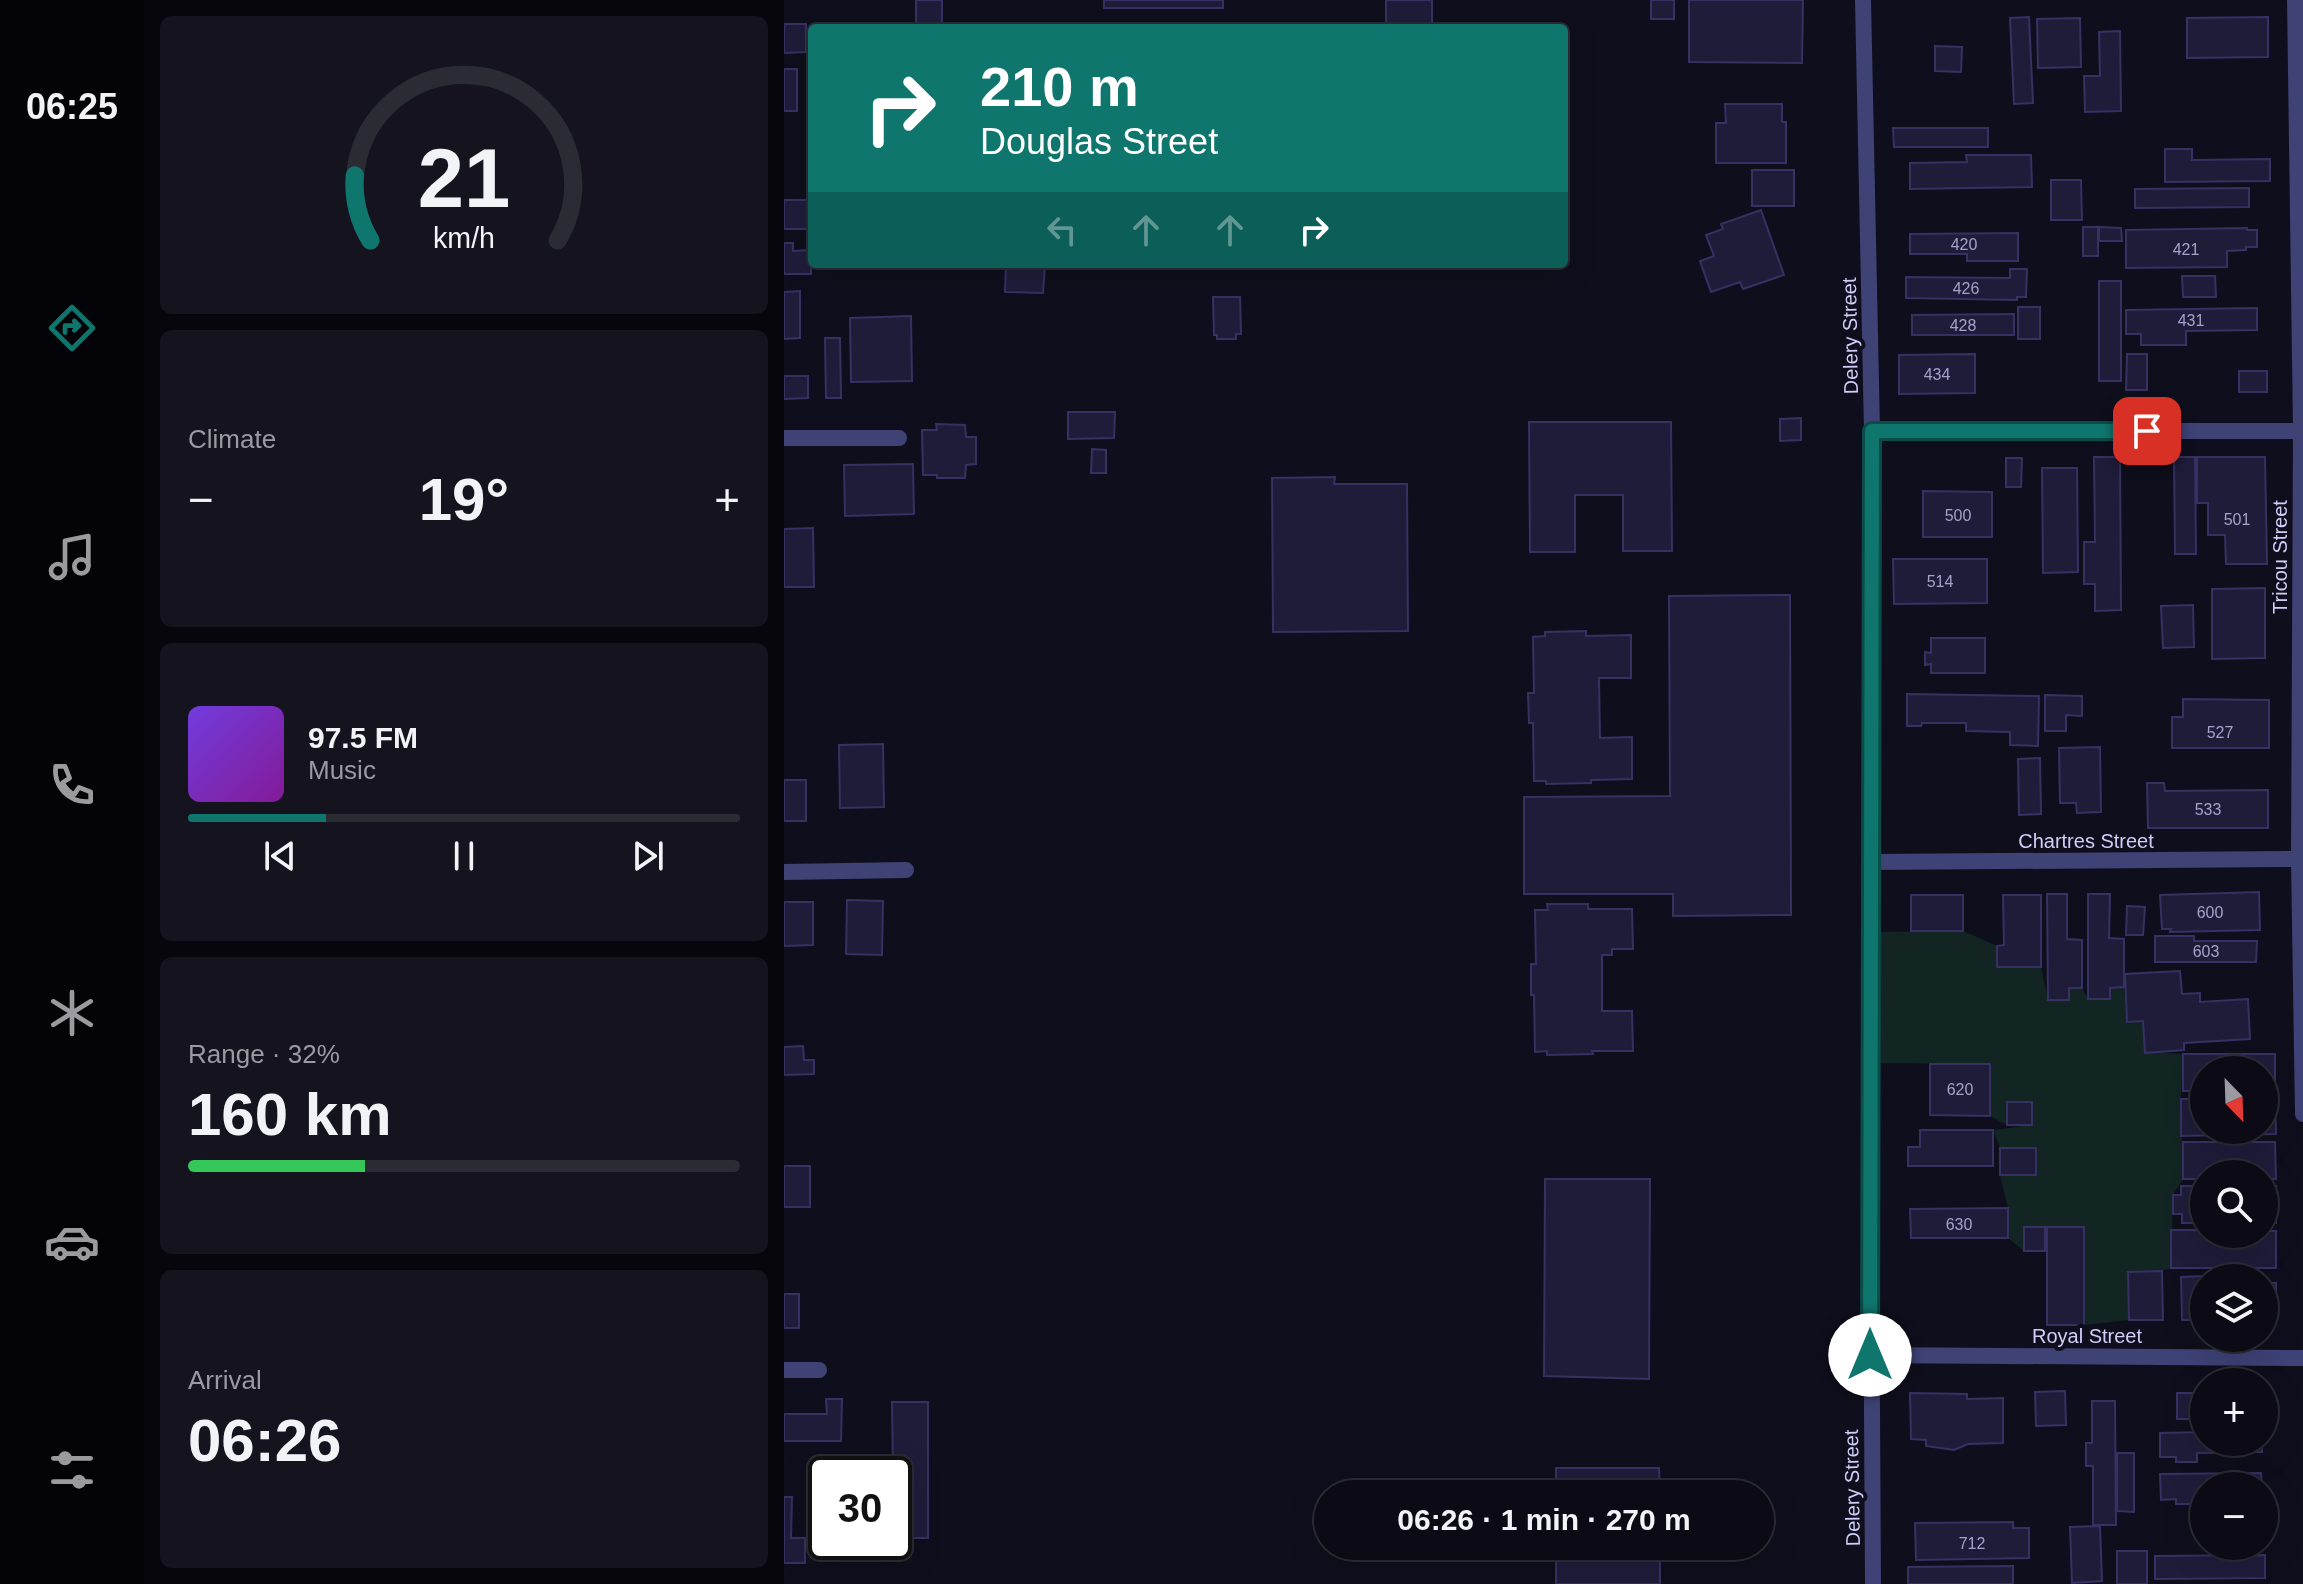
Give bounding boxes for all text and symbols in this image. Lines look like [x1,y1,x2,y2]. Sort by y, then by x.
text: 210 m [980,55,1139,118]
icon: right [848,56,952,160]
text: 06:25 [26,86,118,127]
text: Douglas Street [980,121,1218,162]
text: 21 [418,131,510,224]
icon: left [1040,208,1084,252]
icon: ahead [1124,208,1168,252]
icon: ahead [1208,208,1252,252]
icon: right [1292,208,1336,252]
text: km/h [433,222,495,254]
house number: 420 [1951,236,1977,253]
house number: 421 [2173,241,2199,258]
street label: Delery Street [1838,277,1862,395]
house number: 426 [1953,280,1979,297]
icon: directions [44,300,100,356]
house number: 431 [2178,312,2204,329]
house number: 428 [1950,317,1976,334]
house number: 434 [1924,366,1950,383]
pin [2113,397,2181,465]
icon: arrive [2125,409,2169,453]
text: Climate [188,424,276,454]
text: 19° [419,466,509,533]
text: − [188,475,214,524]
text: + [714,475,740,524]
street label: Tricou Street [2269,500,2291,614]
house number: 500 [1945,507,1971,524]
house number: 501 [2224,511,2250,528]
icon: music [44,529,100,585]
house number: 514 [1927,573,1953,590]
text: 97.5 FM [308,721,418,754]
house number: 527 [2207,724,2233,741]
text: Music [308,755,376,785]
icon: phone [44,757,100,813]
house number: 533 [2195,801,2221,818]
street label: Chartres Street [2018,830,2154,852]
icon: previous [258,834,302,878]
icon: pause [442,834,486,878]
icon: next [626,834,670,878]
house number: 600 [2197,904,2223,921]
house number: 603 [2193,943,2219,960]
icon: climate [44,985,100,1041]
text: Range · 32% [188,1039,340,1069]
north arrow [2190,1056,2278,1144]
map controls [2190,1056,2278,1560]
text: 160 km [188,1081,392,1148]
house number: 620 [1947,1081,1973,1098]
button: search [2190,1160,2278,1248]
icon: car [44,1214,100,1270]
house number: 630 [1946,1216,1972,1233]
button: layers [2190,1264,2278,1352]
position arrow [1828,1313,1912,1397]
street label: Royal Street [2032,1325,2142,1347]
text: Arrival [188,1365,262,1395]
button: + [2190,1368,2278,1456]
text: 06:26 [188,1407,341,1474]
street label: Delery Street [1840,1429,1864,1547]
icon: filters [44,1442,100,1498]
speed limit sign: 30 [808,1456,912,1560]
button: − [2190,1472,2278,1560]
text: 06:26 · 1 min · 270 m [1397,1503,1691,1536]
house number: 712 [1959,1535,1985,1552]

